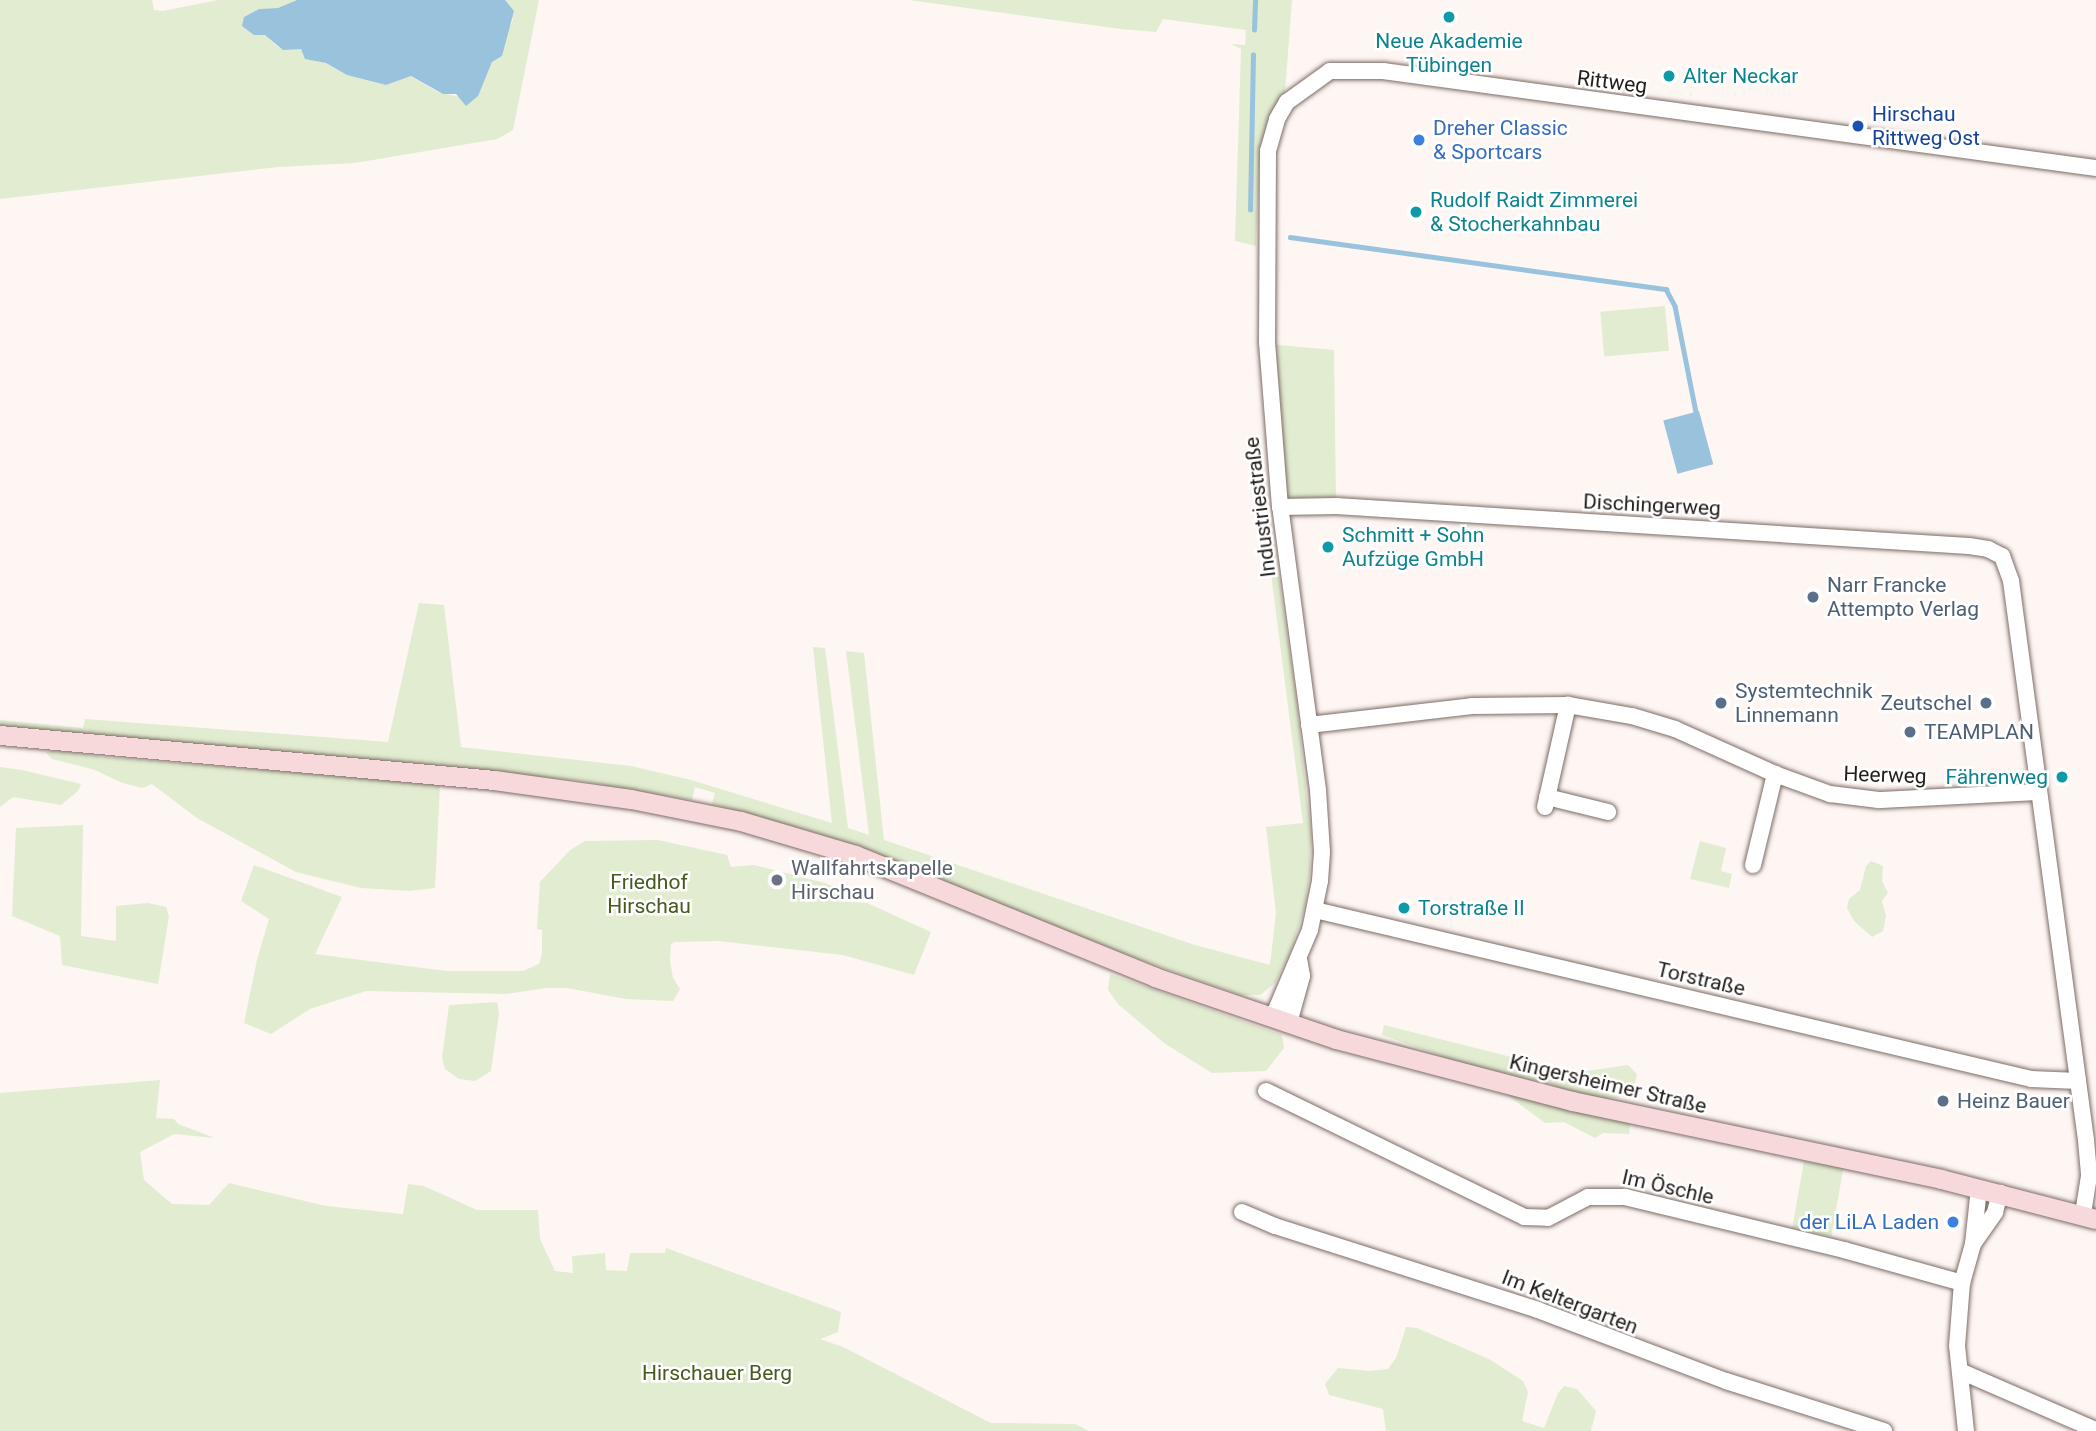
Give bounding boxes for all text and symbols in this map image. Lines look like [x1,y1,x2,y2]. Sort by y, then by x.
marker: Neue Akademie Tübingen [1441,9,1457,25]
place label: Neue Akademie Tübingen [1375,28,1523,78]
place label: Alter Neckar [1683,63,1798,89]
street label: Rittweg [1575,65,1649,99]
marker: Alter Neckar [1661,68,1677,84]
place label: Hirschau Rittweg Ost [1872,101,1980,151]
place label: Dreher Classic & Sportcars [1433,115,1568,165]
marker: Hirschau Rittweg Ost [1850,118,1866,134]
marker: Dreher Classic & Sportcars [1411,132,1427,148]
place label: Rudolf Raidt Zimmerei & Stocherkahnbau [1430,187,1638,237]
marker: Rudolf Raidt Zimmerei & Stocherkahnbau [1408,204,1424,220]
street label: Industriestraße [1239,435,1281,579]
street label: Dischingerweg [1582,489,1722,521]
place label: Schmitt + Sohn Aufzüge GmbH [1342,522,1484,572]
marker: Schmitt + Sohn Aufzüge GmbH [1320,539,1336,555]
place label: Narr Francke Attempto Verlag [1827,572,1979,622]
marker: Narr Francke Attempto Verlag [1805,589,1821,605]
place label: Systemtechnik Linnemann [1735,678,1873,728]
place label: Zeutschel [1880,690,1972,716]
marker: Systemtechnik Linnemann [1713,695,1729,711]
marker: Zeutschel [1978,695,1994,711]
place label: TEAMPLAN [1924,719,2034,745]
marker: TEAMPLAN [1902,724,1918,740]
street label: Heerweg [1843,761,1927,789]
place label: Fährenweg [1945,764,2048,790]
marker: Fährenweg [2054,769,2070,785]
place label: Wallfahrtskapelle Hirschau [791,855,953,905]
park label: Friedhof Hirschau [607,869,691,919]
marker: Wallfahrtskapelle Hirschau [769,872,785,888]
place label: Torstraße II [1418,895,1525,921]
marker: Torstraße II [1396,900,1412,916]
street label: Torstraße [1654,957,1748,1001]
street label: Kingersheimer Straße [1507,1049,1709,1119]
place label: Heinz Bauer [1957,1088,2070,1114]
marker: Heinz Bauer [1935,1093,1951,1109]
street label: Im Öschle [1620,1164,1716,1210]
place label: der LiLA Laden [1800,1209,1939,1235]
marker: der LiLA Laden [1945,1214,1961,1230]
street label: Im Keltergarten [1498,1264,1642,1340]
park label: Hirschauer Berg [642,1360,792,1386]

